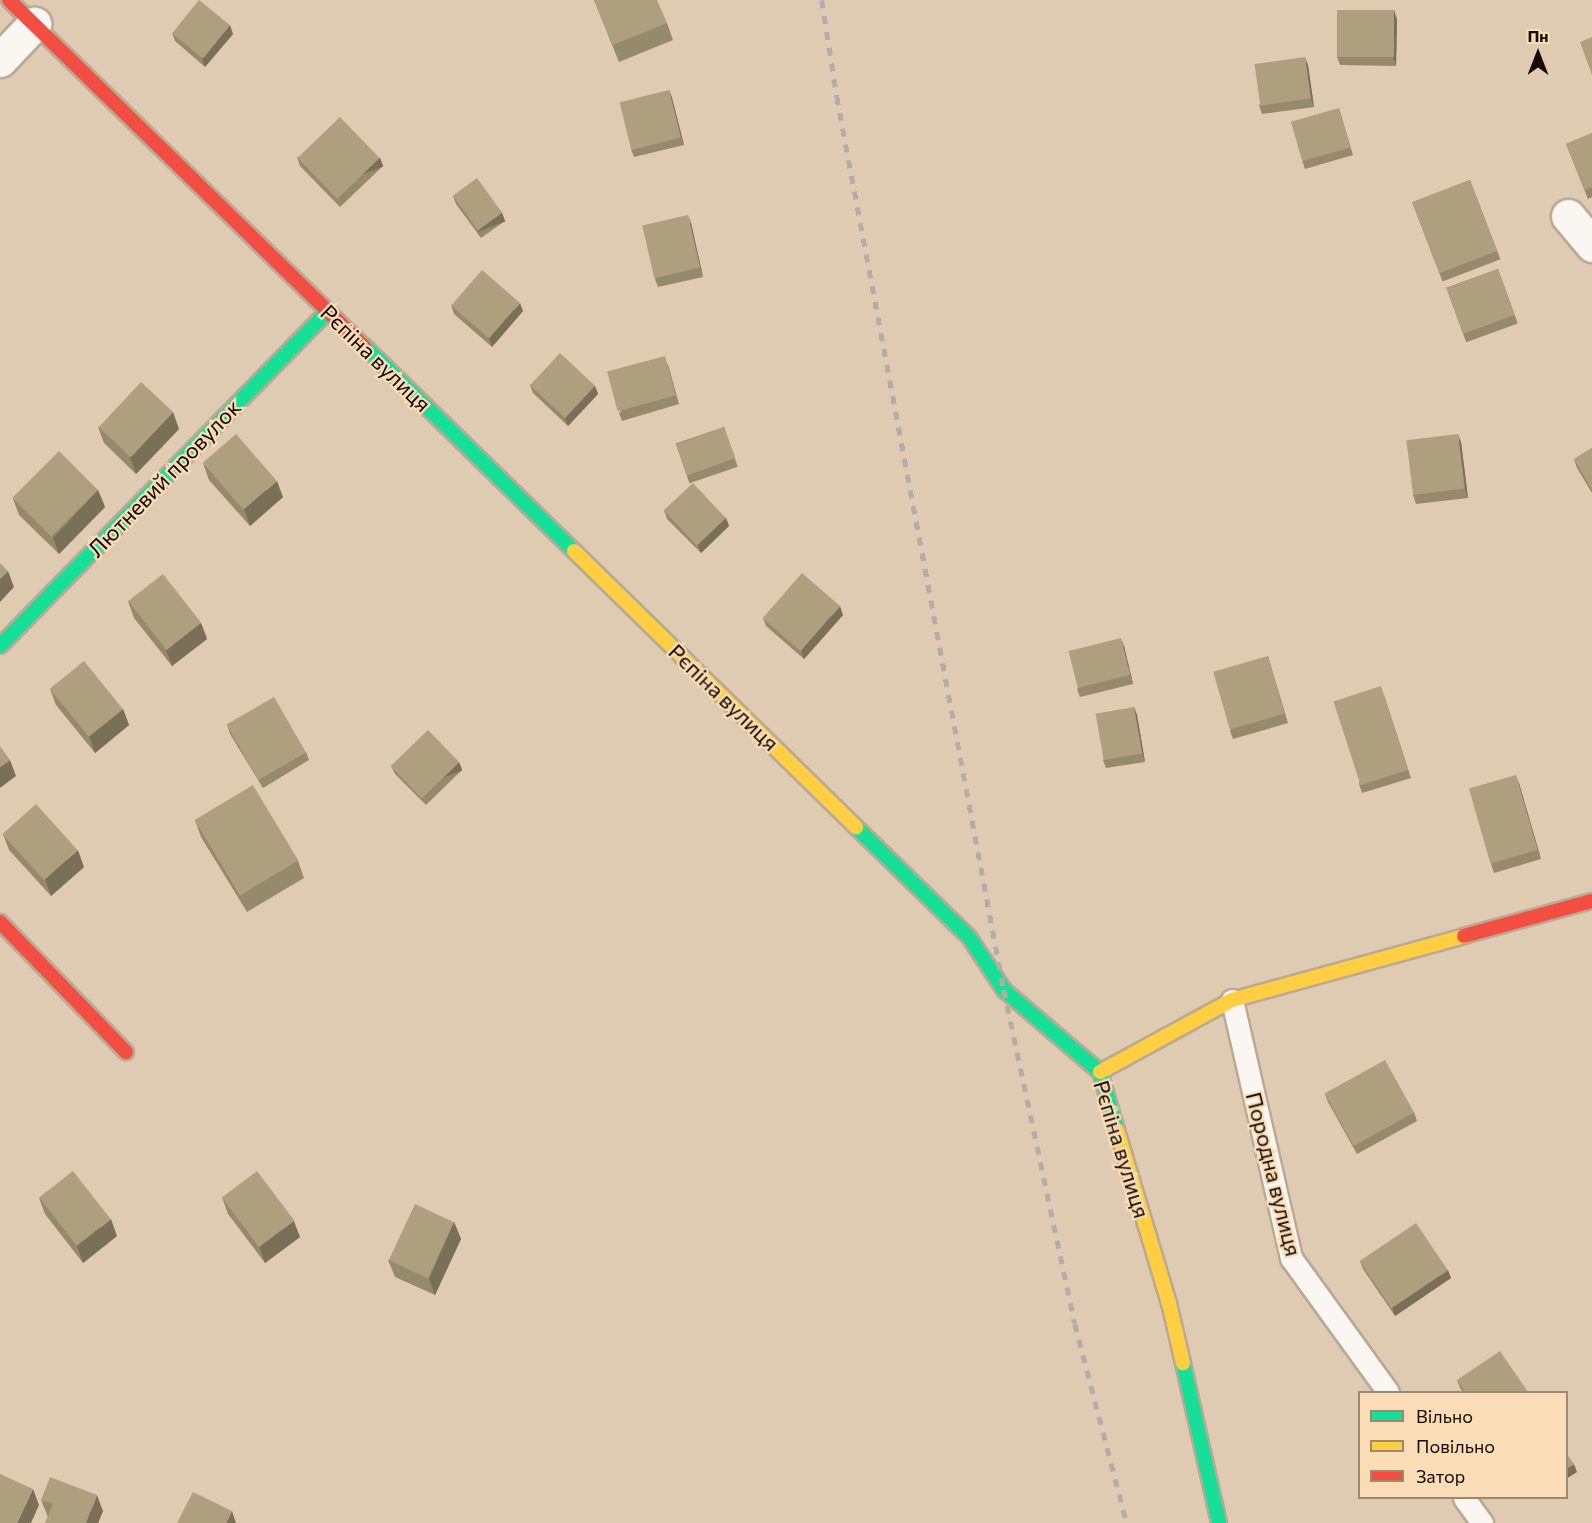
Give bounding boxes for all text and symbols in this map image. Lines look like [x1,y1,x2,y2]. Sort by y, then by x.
north arrow [1508,24,1568,84]
text: Пн [1527,26,1549,45]
street label: Рєпіна вулиця [315,299,437,417]
street label: Лютневий провулок [82,394,246,562]
street label: Рєпіна вулиця [663,638,785,756]
street label: Рєпіна вулиця [1089,1077,1155,1221]
street label: Породна вулиця [1241,1089,1307,1259]
legend [1358,1391,1568,1499]
text: Вільно [1416,1405,1473,1427]
text: Повільно [1416,1435,1495,1457]
text: Затор [1416,1465,1465,1487]

